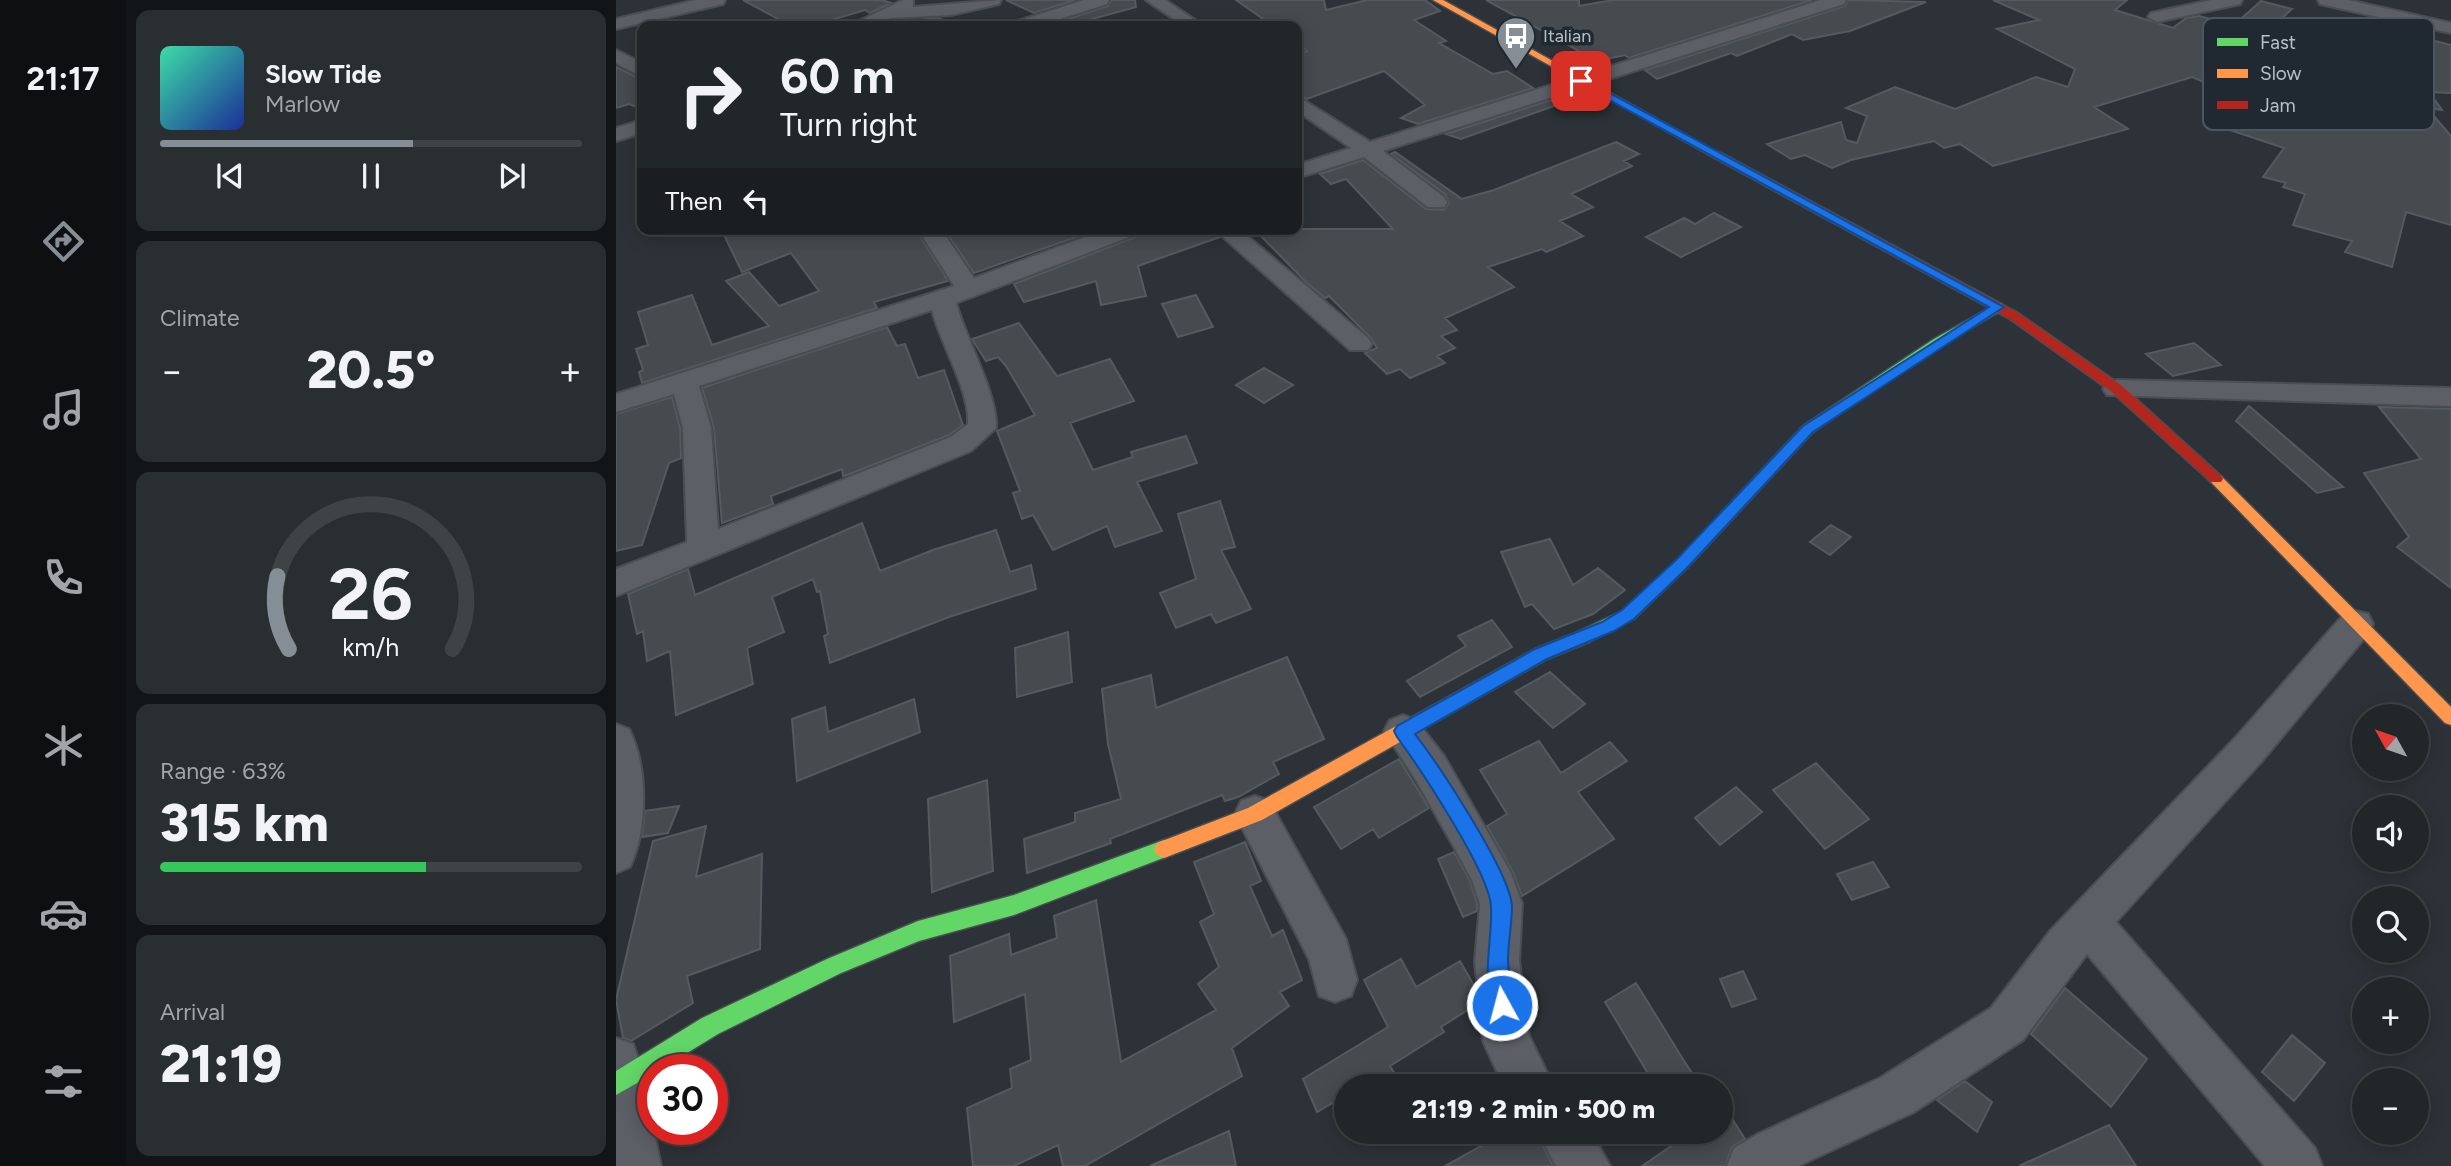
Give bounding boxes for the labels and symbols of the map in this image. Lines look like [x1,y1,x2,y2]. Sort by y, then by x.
bus stop icon: Italian [1495,15,1537,70]
legend [2203,18,2434,130]
place label: Italian [1543,25,1591,47]
text: Fast [2260,31,2296,54]
pin [1551,51,1611,111]
text: Slow [2260,62,2302,85]
text: Jam [2260,94,2296,117]
north arrow [2352,704,2429,780]
position arrow [1465,968,1539,1042]
speed limit sign: 30 [637,1054,728,1145]

